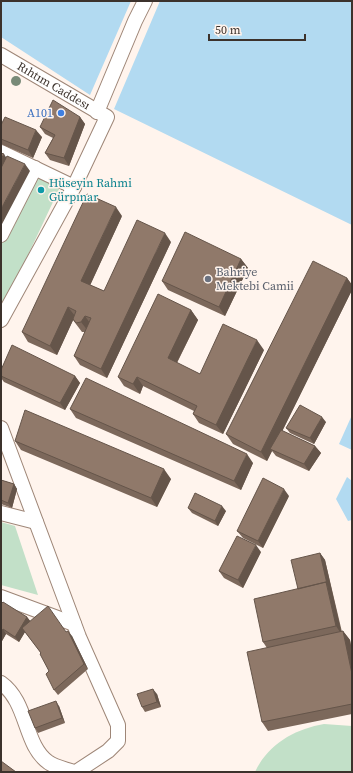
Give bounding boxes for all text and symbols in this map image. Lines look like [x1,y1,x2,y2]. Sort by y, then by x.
scale bar [209,16,305,42]
text: 50 m [215,22,241,38]
street label: Rıhtım Caddesı [14,58,93,114]
place label: A101 [27,105,53,121]
marker: A101 [56,108,66,118]
place label: Hüseyin Rahmi Gürpınar [49,175,132,205]
marker: Hüseyin Rahmi Gürpınar [36,185,46,195]
place label: Bahriye Mektebi Camii [216,264,294,294]
marker: Bahriye Mektebi Camii [203,274,213,284]

